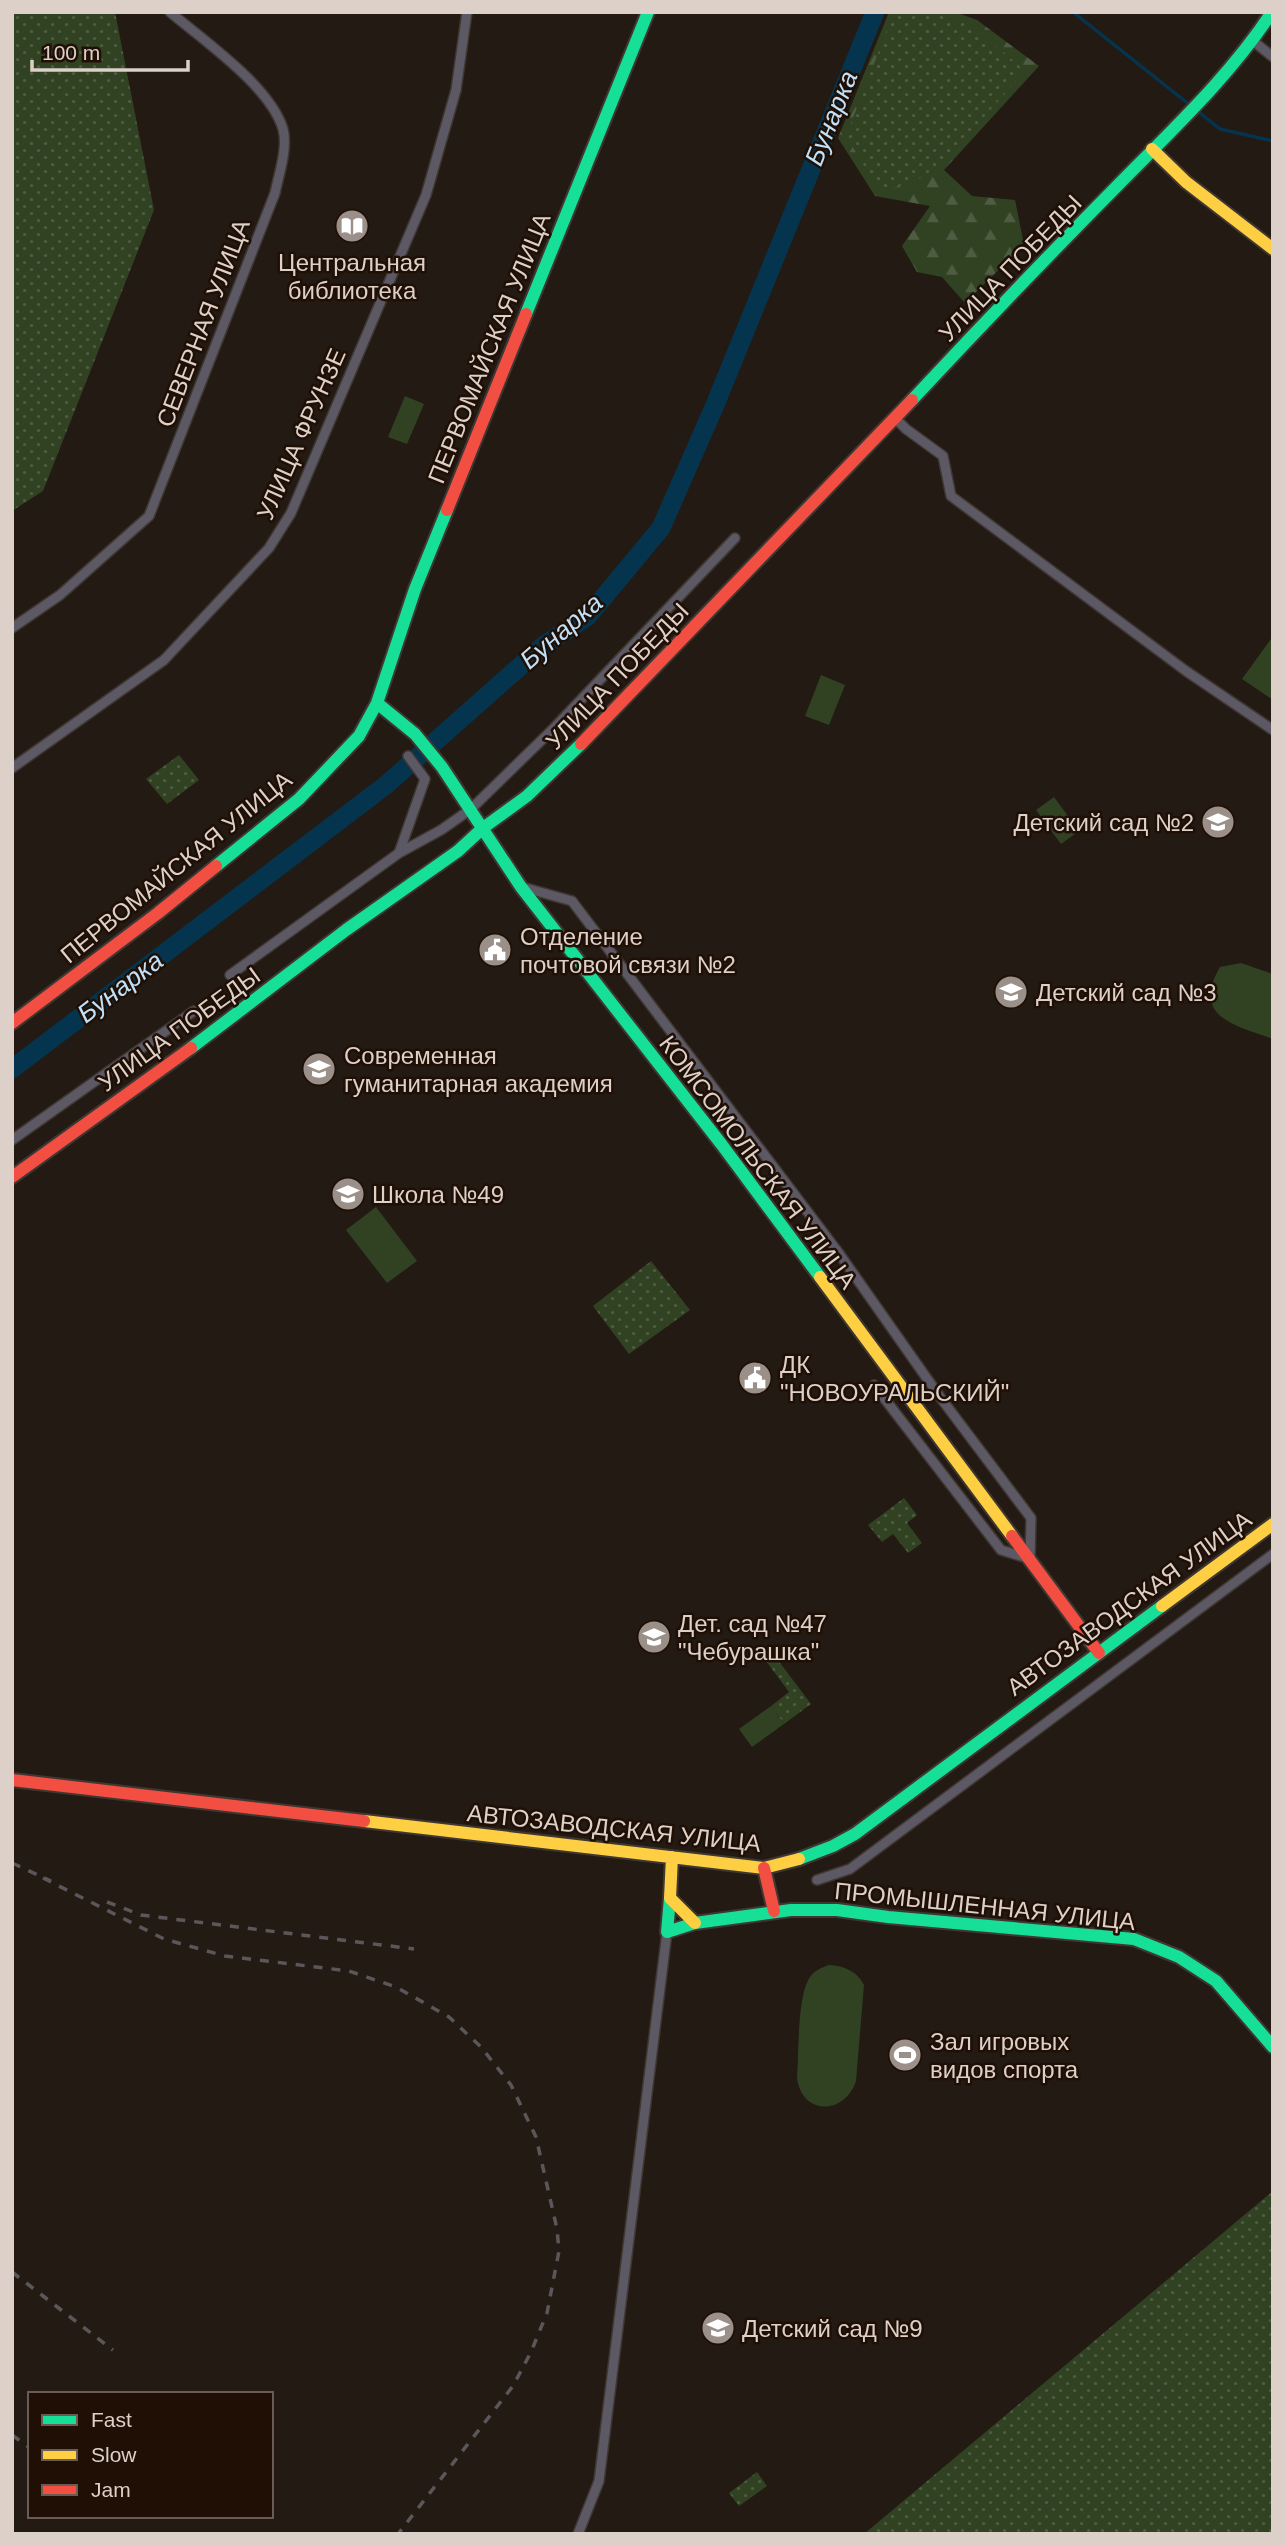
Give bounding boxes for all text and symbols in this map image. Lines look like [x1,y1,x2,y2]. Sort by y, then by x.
scale bar [32,28,187,72]
text: 100 m [42,41,100,64]
water label: Бунарка [798,66,864,170]
street label: УЛИЦА ПОБЕДЫ [933,189,1087,347]
library icon: Центральная библиотека [333,207,371,245]
street label: ПЕРВОМАЙСКАЯ УЛИЦА [422,209,556,487]
street label: СЕВЕРНАЯ УЛИЦА [151,216,255,430]
place label: Центральная библиотека [278,249,426,304]
street label: УЛИЦА ФРУНЗЕ [251,344,351,524]
water label: Бунарка [514,587,608,675]
street label: УЛИЦА ПОБЕДЫ [540,597,694,755]
street label: ПЕРВОМАЙСКАЯ УЛИЦА [55,766,297,968]
school or university icon: Детский сад №2 [1199,803,1237,841]
place label: Детский сад №2 [1013,809,1194,836]
place label: Отделение почтовой связи №2 [520,923,736,978]
public building icon: Отделение почтовой связи №2 [476,931,514,969]
water label: Бунарка [71,945,169,1029]
street label: УЛИЦА ПОБЕДЫ [93,961,265,1097]
school or university icon: Детский сад №3 [992,973,1030,1011]
place label: Детский сад №3 [1036,979,1217,1006]
street label: КОМСОМОЛЬСКАЯ УЛИЦА [654,1030,862,1294]
place label: Современная гуманитарная академия [344,1042,613,1097]
school or university icon: Современная гуманитарная академия [300,1050,338,1088]
school or university icon: Школа №49 [329,1175,367,1213]
place label: Школа №49 [372,1181,504,1208]
place label: ДК "НОВОУРАЛЬСКИЙ" [780,1351,1009,1406]
public building icon: ДК "НОВОУРАЛЬСКИЙ" [736,1359,774,1397]
street label: АВТОЗАВОДСКАЯ УЛИЦА [1002,1505,1256,1701]
place label: Дет. сад №47 "Чебурашка" [678,1610,827,1665]
school or university icon: Дет. сад №47 "Чебурашка" [635,1618,673,1656]
street label: АВТОЗАВОДСКАЯ УЛИЦА [466,1799,762,1857]
street label: ПРОМЫШЛЕННАЯ УЛИЦА [833,1877,1137,1935]
place label: Зал игровых видов спорта [930,2028,1079,2083]
sports icon: Зал игровых видов спорта [886,2036,924,2074]
school or university icon: Детский сад №9 [699,2309,737,2347]
place label: Детский сад №9 [742,2315,923,2342]
legend [28,2392,273,2518]
text: Fast [91,2408,132,2431]
text: Slow [91,2443,137,2466]
text: Jam [91,2478,131,2501]

